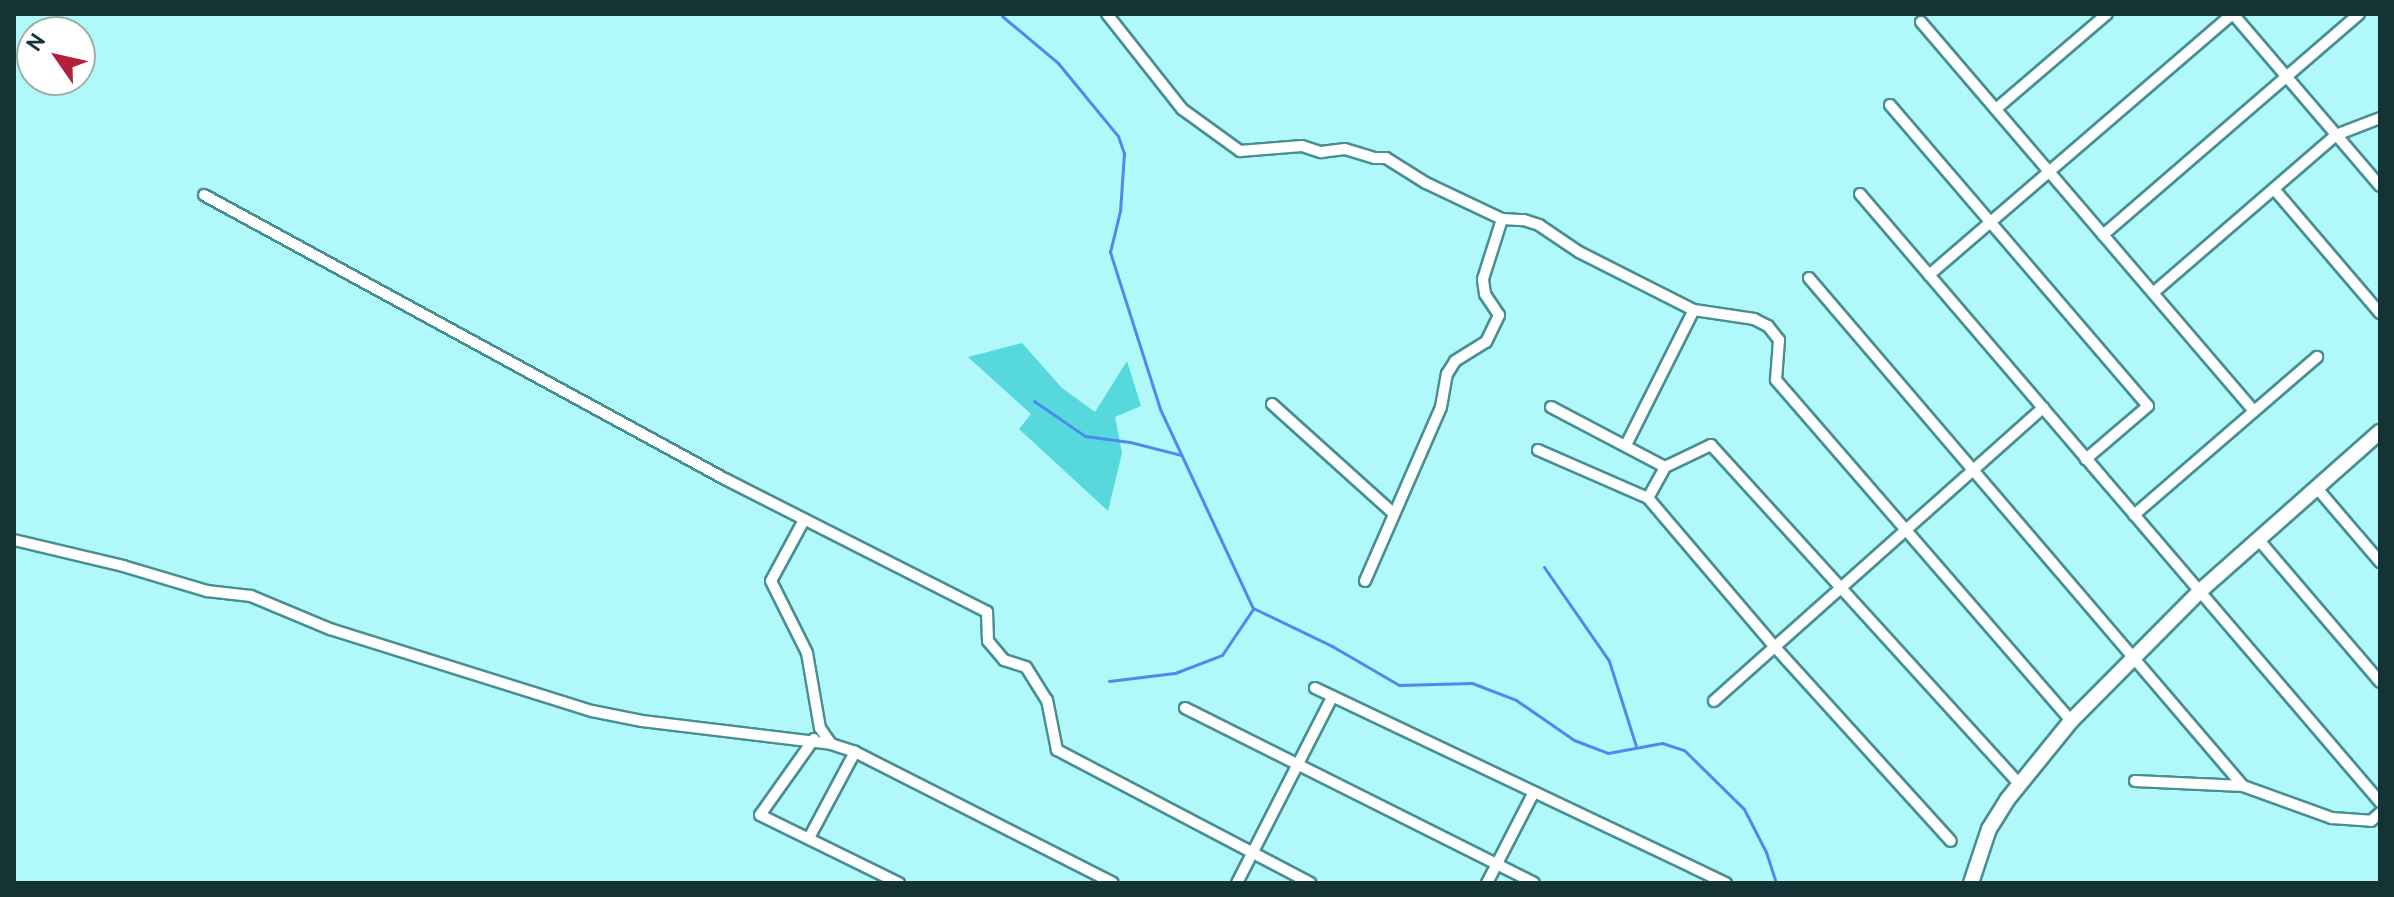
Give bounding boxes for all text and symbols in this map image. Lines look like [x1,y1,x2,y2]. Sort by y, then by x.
north arrow [16,16,96,96]
text: N [22,29,53,58]

